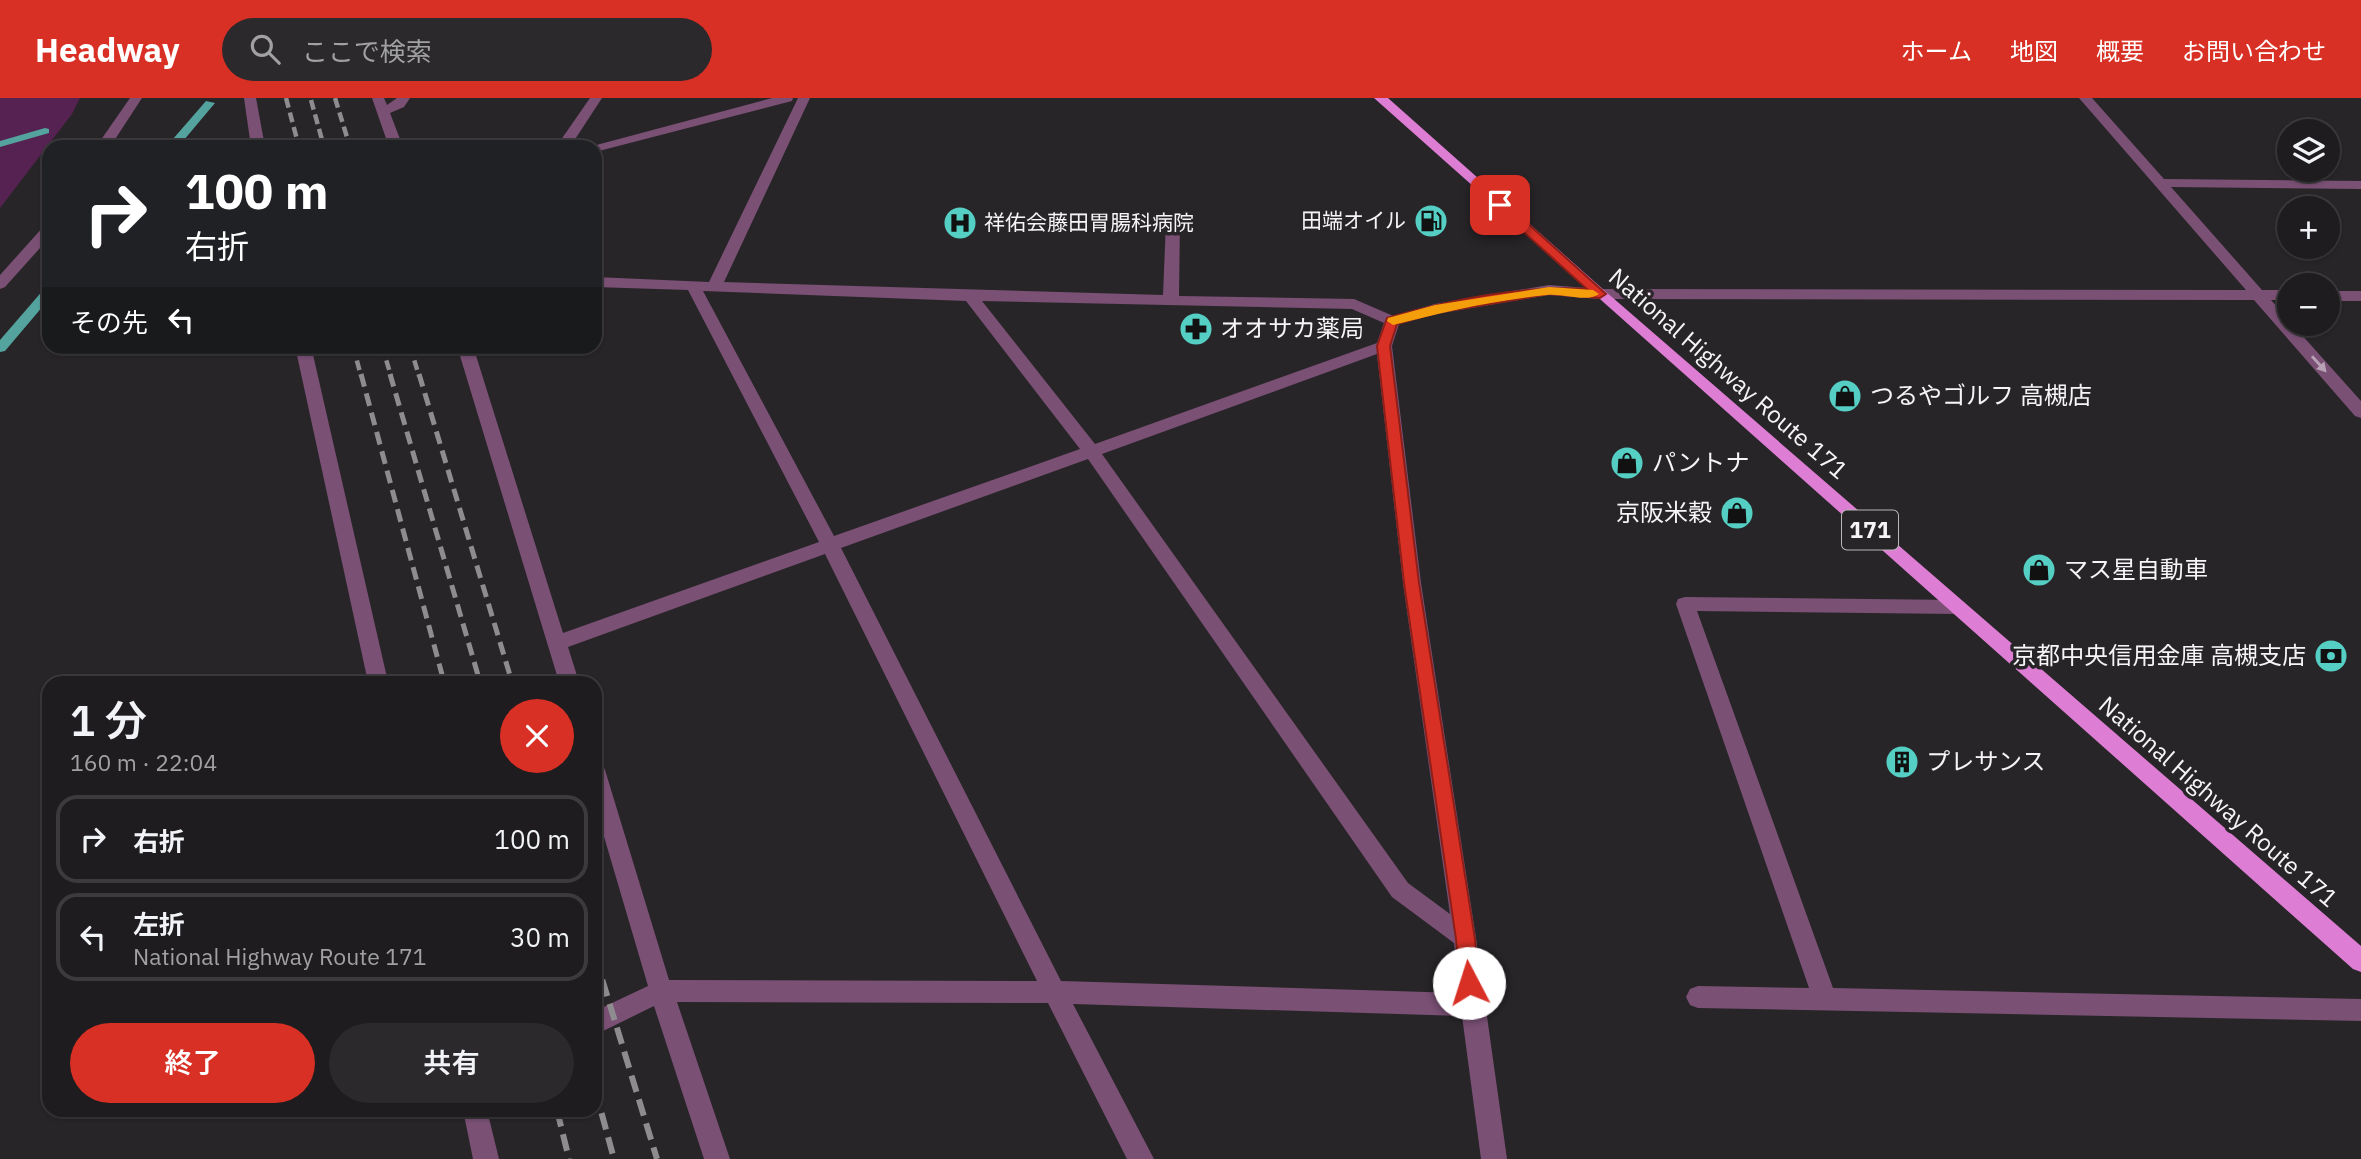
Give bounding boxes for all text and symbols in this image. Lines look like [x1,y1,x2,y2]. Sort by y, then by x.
search box [222,18,712,81]
text: Headway [35,28,180,71]
icon: search [246,30,284,68]
text: ここで検索 [302,34,432,68]
text: ホーム [1901,35,1972,67]
text: 地図 [2010,35,2058,67]
text: 概要 [2096,35,2144,67]
text: お問い合わせ [2182,35,2326,67]
map controls [2277,119,2340,336]
button: layers [2277,119,2340,182]
text: 100 m [185,159,329,222]
icon: right [70,168,161,259]
pin [1470,175,1530,235]
icon: arrive [1481,186,1519,224]
button: + [2277,196,2340,259]
fuel station icon: 田端オイル [1412,202,1450,240]
hospital icon: 祥佑会藤田胃腸科病院 [941,204,979,242]
place label: 田端オイル [1301,206,1406,234]
place label: 祥佑会藤田胃腸科病院 [984,208,1194,236]
text: 右折 [185,225,249,267]
street label: National Highway Route 171 [1603,261,1855,486]
button: − [2277,273,2340,336]
icon: left [162,301,200,339]
text: その先 [70,305,148,339]
pharmacy icon: オオサカ薬局 [1177,310,1215,348]
place label: オオサカ薬局 [1220,312,1364,344]
one-way arrow [2310,355,2326,372]
shop icon: つるやゴルフ 高槻店 [1826,377,1864,415]
place label: つるやゴルフ 高槻店 [1870,379,2092,411]
shop icon: パントナ [1608,444,1646,482]
place label: パントナ [1652,446,1749,478]
shop icon: 京阪米穀 [1718,494,1756,532]
place label: 京阪米穀 [1616,496,1712,528]
road number: 171 [1842,510,1898,550]
shop icon: マス星自動車 [2020,551,2058,589]
place label: マス星自動車 [2064,553,2208,585]
bank icon: 京都中央信用金庫 高槻支店 [2312,637,2350,675]
place label: 京都中央信用金庫 高槻支店 [2012,639,2306,671]
street label: National Highway Route 171 [2093,689,2345,914]
text: 1 分 [70,693,147,748]
button: close [500,699,574,773]
building icon: プレサンス [1883,743,1921,781]
place label: プレサンス [1926,745,2046,777]
text: 160 m · 22:04 [70,747,217,777]
icon: right [74,820,112,858]
text: 100 m [494,822,570,856]
text: 右折 [133,824,185,858]
text: 左折 [133,907,185,941]
icon: left [74,918,112,956]
text: 30 m [510,920,570,954]
text: National Highway Route 171 [133,941,427,971]
position arrow [1432,946,1506,1020]
button: 終了 [70,1023,315,1103]
button: 共有 [329,1023,574,1103]

